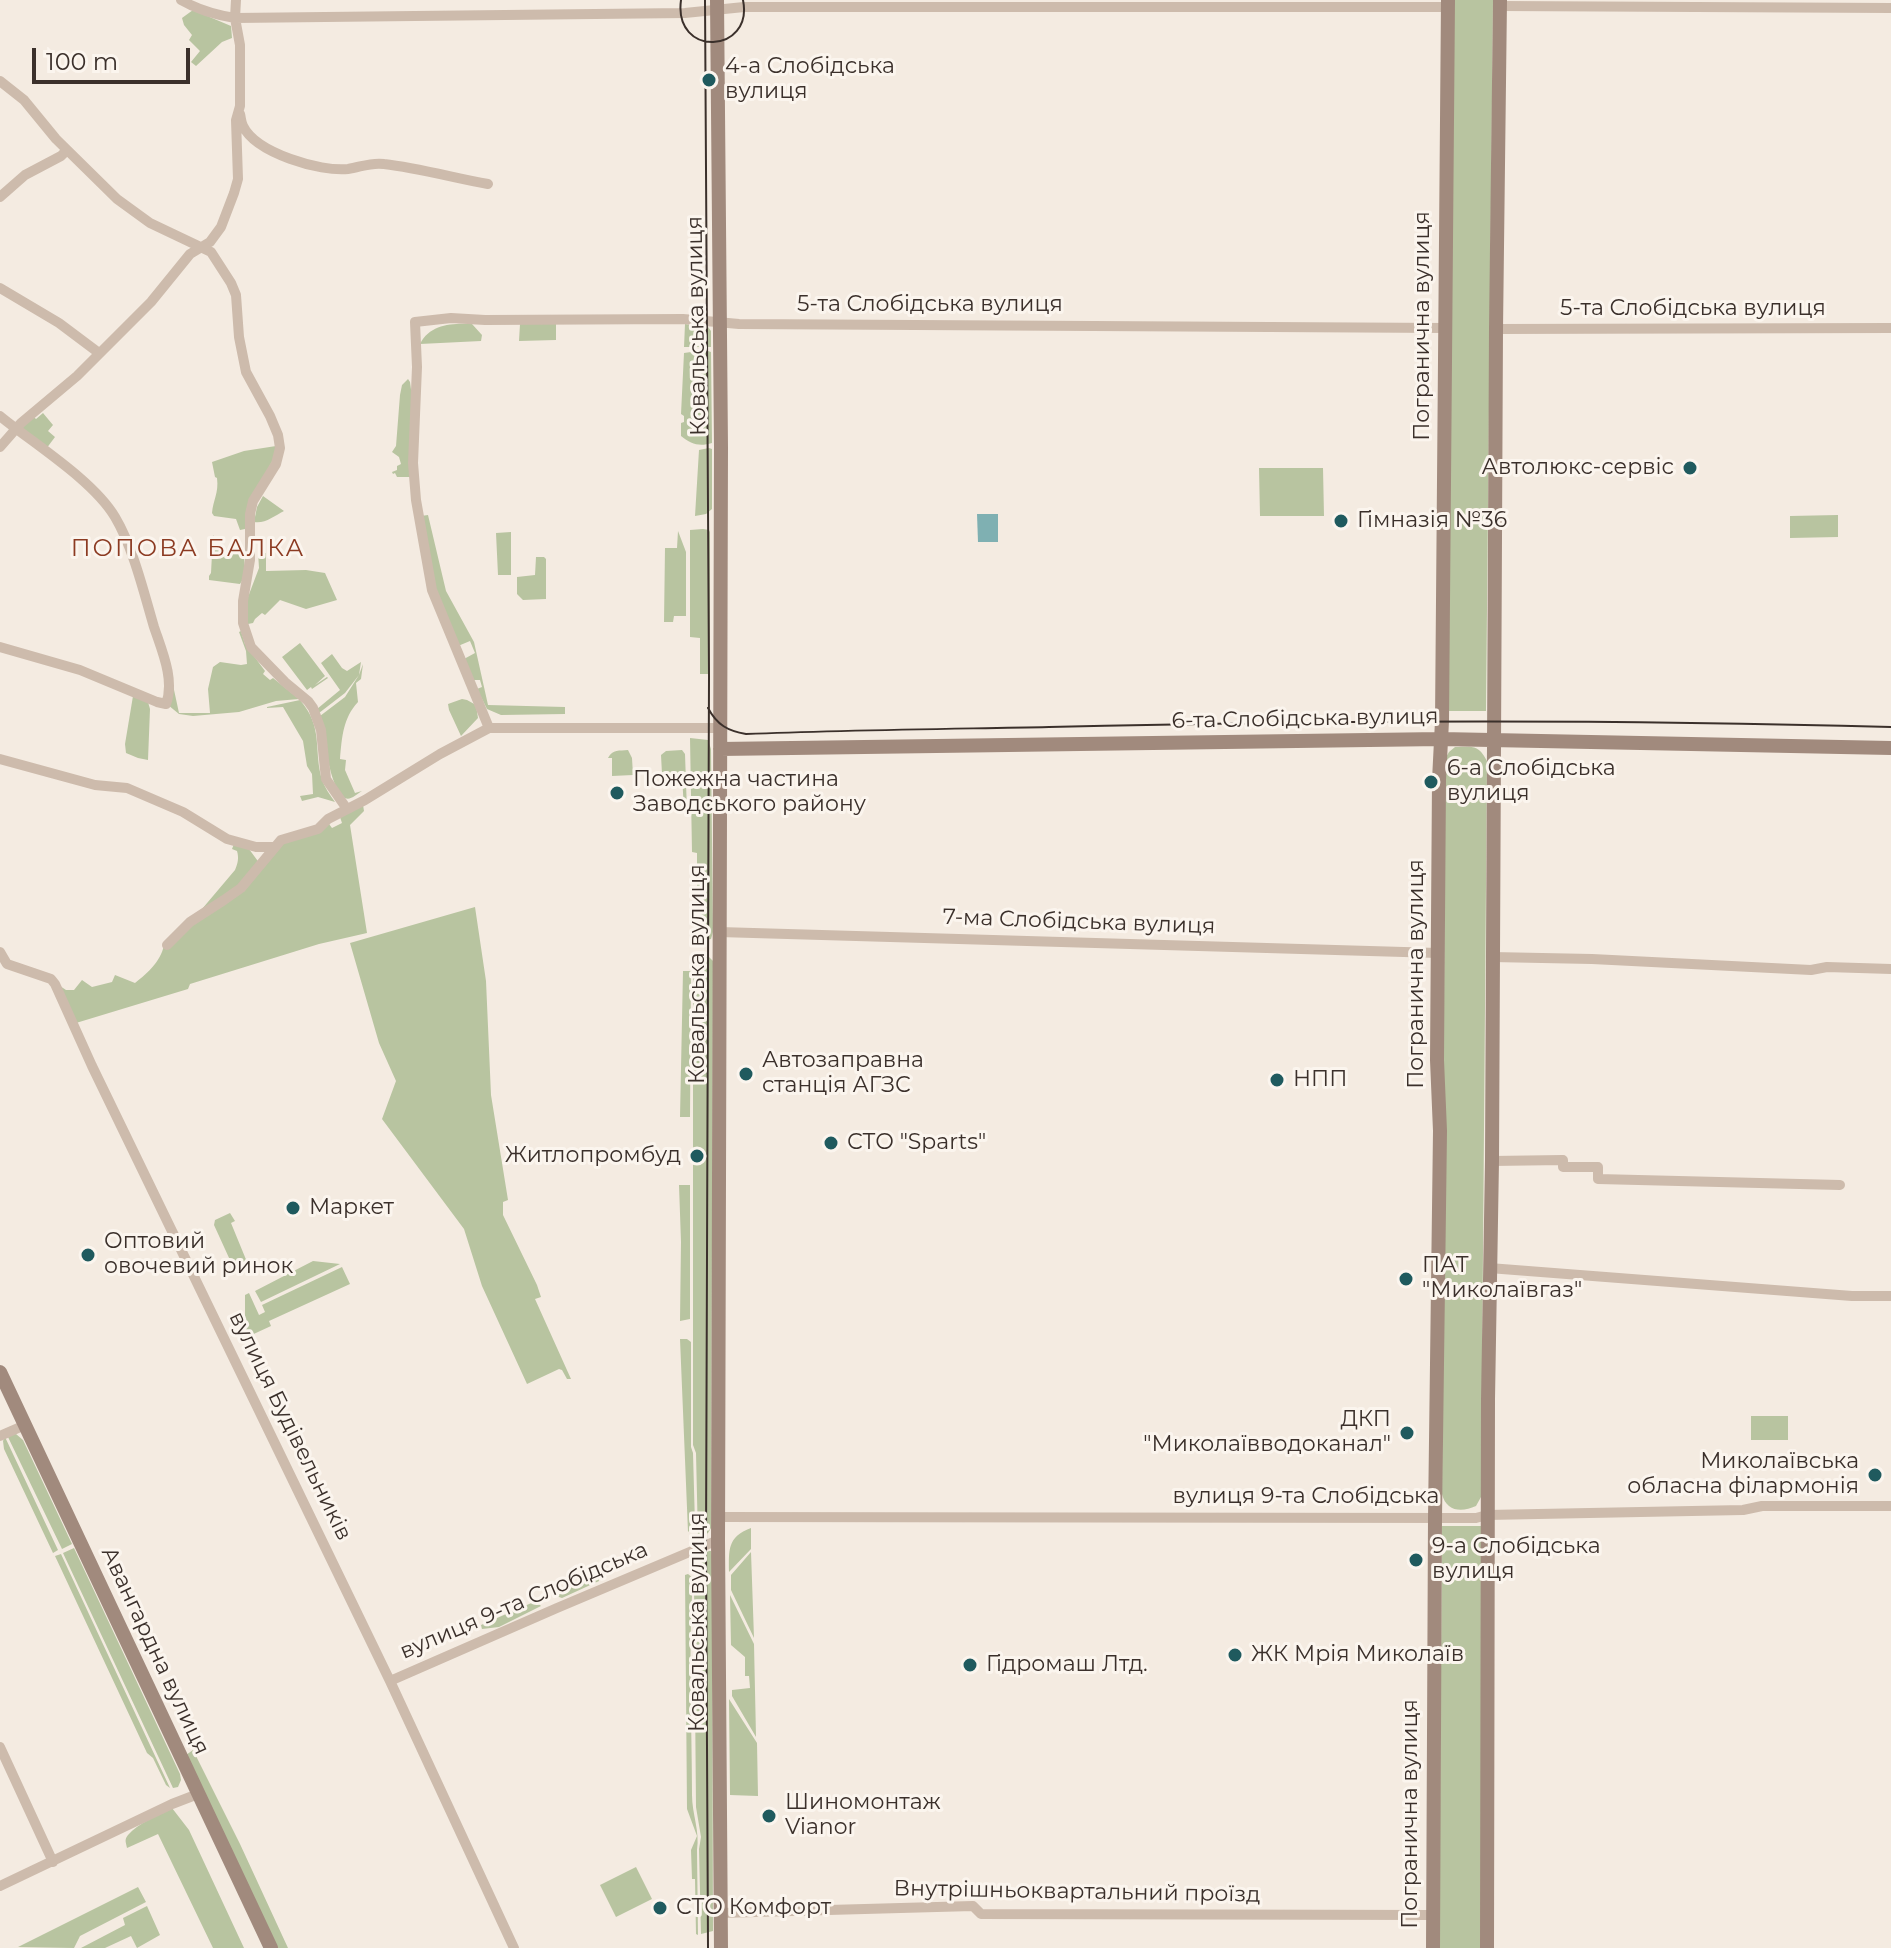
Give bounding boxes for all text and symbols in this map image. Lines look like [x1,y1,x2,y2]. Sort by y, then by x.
scale bar [36,32,194,82]
text: 100 m [46,47,118,76]
place label: 4-а Слобідська вулиця [725,54,895,106]
marker: 4-а Слобідська вулиця [700,71,718,89]
street label: Погранична вулиця [1410,211,1436,441]
street label: Ковальська вулиця [682,216,712,436]
street label: 5-та Слобідська вулиця [797,292,1063,318]
street label: 5-та Слобідська вулиця [1560,296,1826,322]
place label: Автолюкс-сервіс [1482,455,1674,481]
marker: Автолюкс-сервіс [1681,459,1699,477]
place label: Гімназія №36 [1357,508,1507,534]
marker: Гімназія №36 [1332,512,1350,530]
district label: ПОПОВА БАЛКА [71,535,305,563]
street label: 6-та Слобідська вулиця [1171,703,1439,735]
place label: 6-а Слобідська вулиця [1447,756,1616,808]
place label: Пожежна частина Заводського району [633,767,866,818]
marker: 6-а Слобідська вулиця [1422,773,1440,791]
marker: Пожежна частина Заводського району [608,784,626,802]
street label: Погранична вулиця [1404,859,1430,1089]
street label: Ковальська вулиця [685,864,711,1084]
street label: 7-ма Слобідська вулиця [942,904,1216,940]
place label: Автозаправна станція АГЗС [762,1048,924,1100]
marker: Автозаправна станція АГЗС [737,1065,755,1083]
place label: НПП [1293,1067,1347,1093]
marker: НПП [1268,1071,1286,1089]
place label: СТО "Sparts" [847,1130,986,1156]
marker: СТО "Sparts" [822,1134,840,1152]
place label: Житлопромбуд [505,1143,681,1169]
marker: Житлопромбуд [688,1147,706,1165]
place label: Маркет [309,1195,394,1221]
marker: Маркет [284,1199,302,1217]
place label: Оптовий овочевий ринок [104,1229,293,1280]
marker: Оптовий овочевий ринок [79,1246,97,1264]
place label: ПАТ "Миколаївгаз" [1422,1253,1582,1304]
marker: ПАТ "Миколаївгаз" [1397,1270,1415,1288]
street label: вулиця Будівельників [223,1307,357,1545]
place label: ДКП "Миколаївводоканал" [1143,1407,1391,1458]
marker: ДКП "Миколаївводоканал" [1398,1424,1416,1442]
place label: Миколаївська обласна філармонія [1627,1449,1859,1500]
marker: Миколаївська обласна філармонія [1866,1466,1884,1484]
street label: вулиця 9-та Слобідська [1173,1484,1439,1510]
street label: Ковальська вулиця [685,1512,711,1732]
place label: 9-а Слобідська вулиця [1432,1534,1601,1586]
street label: вулиця 9-та Слобідська [396,1537,652,1665]
street label: Авангардна вулиця [95,1543,215,1759]
marker: 9-а Слобідська вулиця [1407,1551,1425,1569]
place label: ЖК Мрія Миколаїв [1251,1642,1464,1668]
marker: ЖК Мрія Миколаїв [1226,1646,1244,1664]
place label: Гідромаш Лтд. [986,1652,1148,1678]
marker: Гідромаш Лтд. [961,1656,979,1674]
street label: Погранична вулиця [1398,1699,1424,1929]
place label: Шиномонтаж Vianor [785,1790,941,1842]
marker: Шиномонтаж Vianor [760,1807,778,1825]
street label: Внутрішньоквартальний проїзд [893,1876,1261,1908]
place label: СТО Комфорт [676,1895,831,1921]
marker: СТО Комфорт [651,1899,669,1917]

